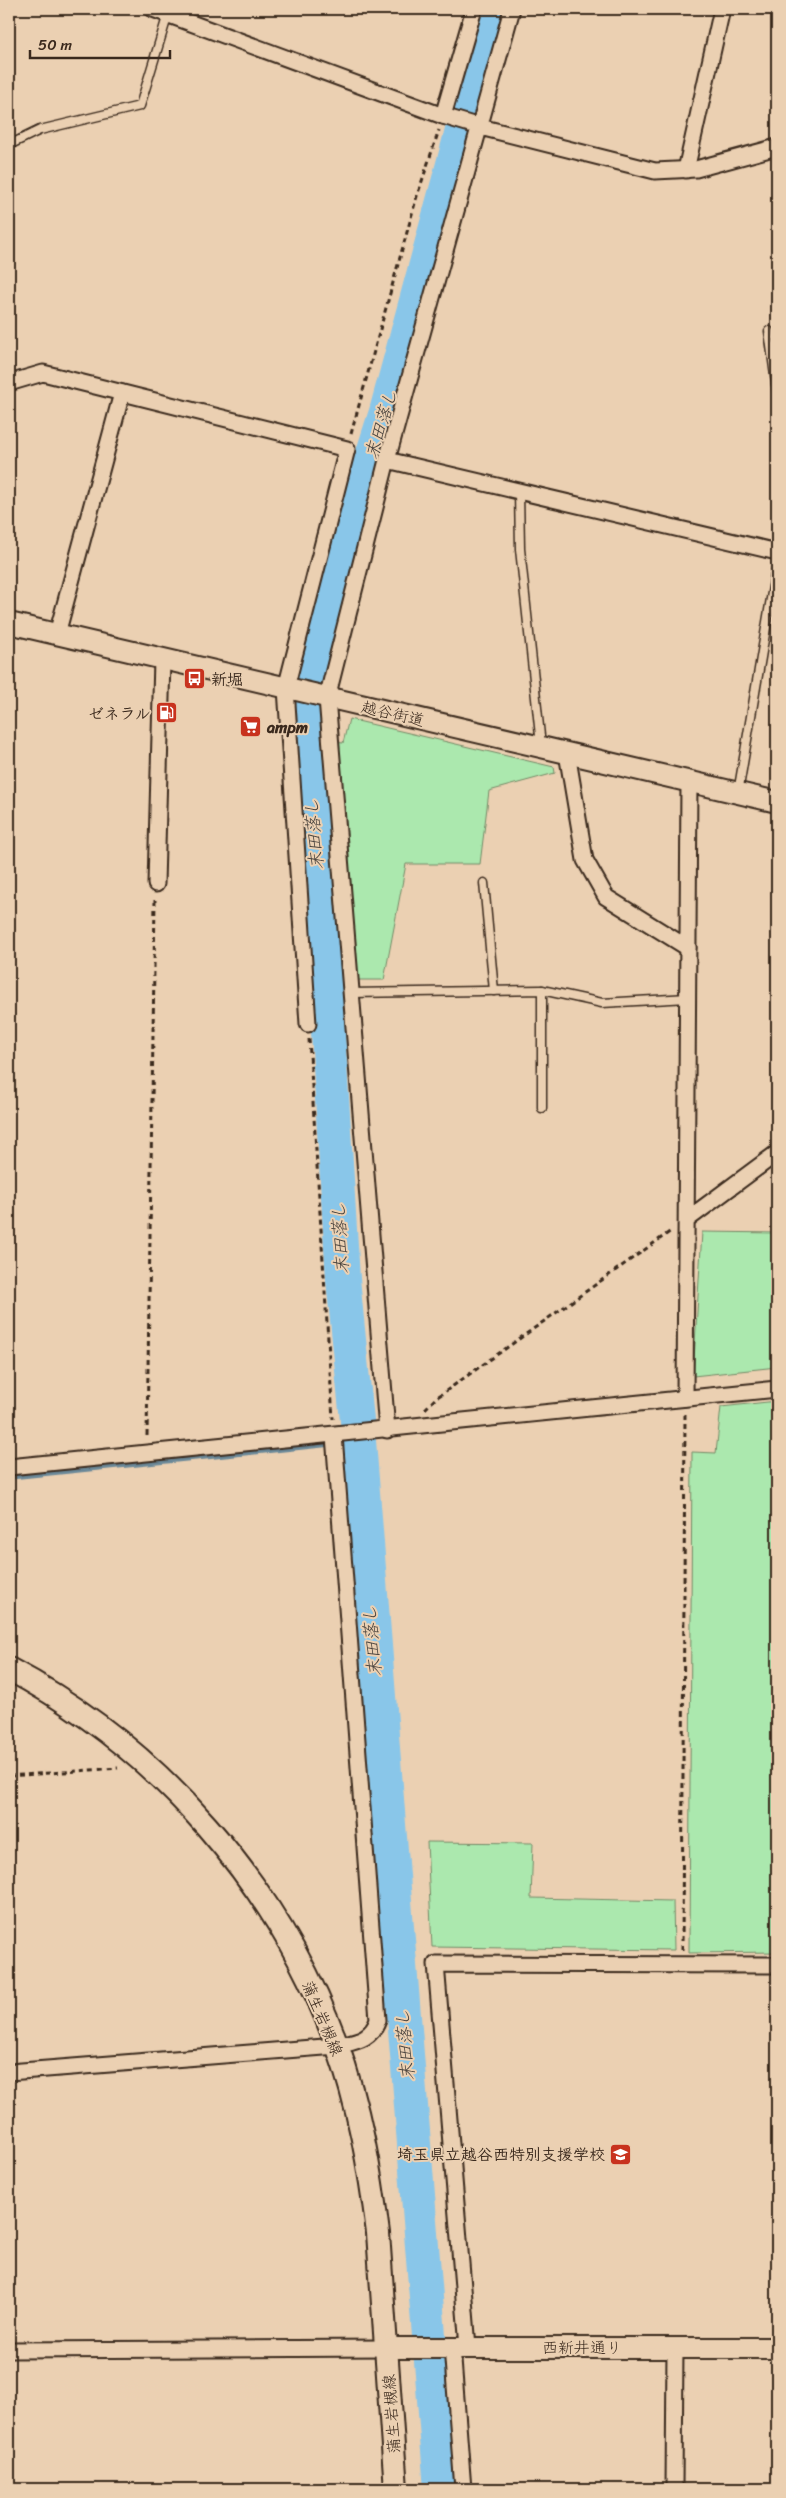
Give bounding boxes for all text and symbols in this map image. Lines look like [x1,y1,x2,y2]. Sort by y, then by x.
scale bar [30,28,170,60]
text: 50 m [38,32,73,58]
water label: 末田落し [355,385,407,463]
place label: 新堀 [211,665,243,694]
bus stop icon: 新堀 [183,667,207,691]
street label: 越谷街道 [358,692,427,735]
place label: ゼネラル [88,699,151,728]
fuel station icon: ゼネラル [155,701,179,725]
place label: ampm [266,713,308,742]
supermarket icon: ampm [239,715,263,739]
water label: 末田落し [295,797,333,871]
water label: 末田落し [322,1201,358,1275]
water label: 末田落し [353,1604,391,1678]
street label: 蒲生岩槻線 [294,1976,352,2061]
water label: 末田落し [386,2008,424,2082]
place label: 埼玉県立越谷西特別支援学校 [397,2140,605,2169]
school or university icon: 埼玉県立越谷西特別支援学校 [609,2142,633,2166]
street label: 西新井通り [542,2333,622,2362]
street label: 蒲生岩槻線 [374,2373,409,2455]

